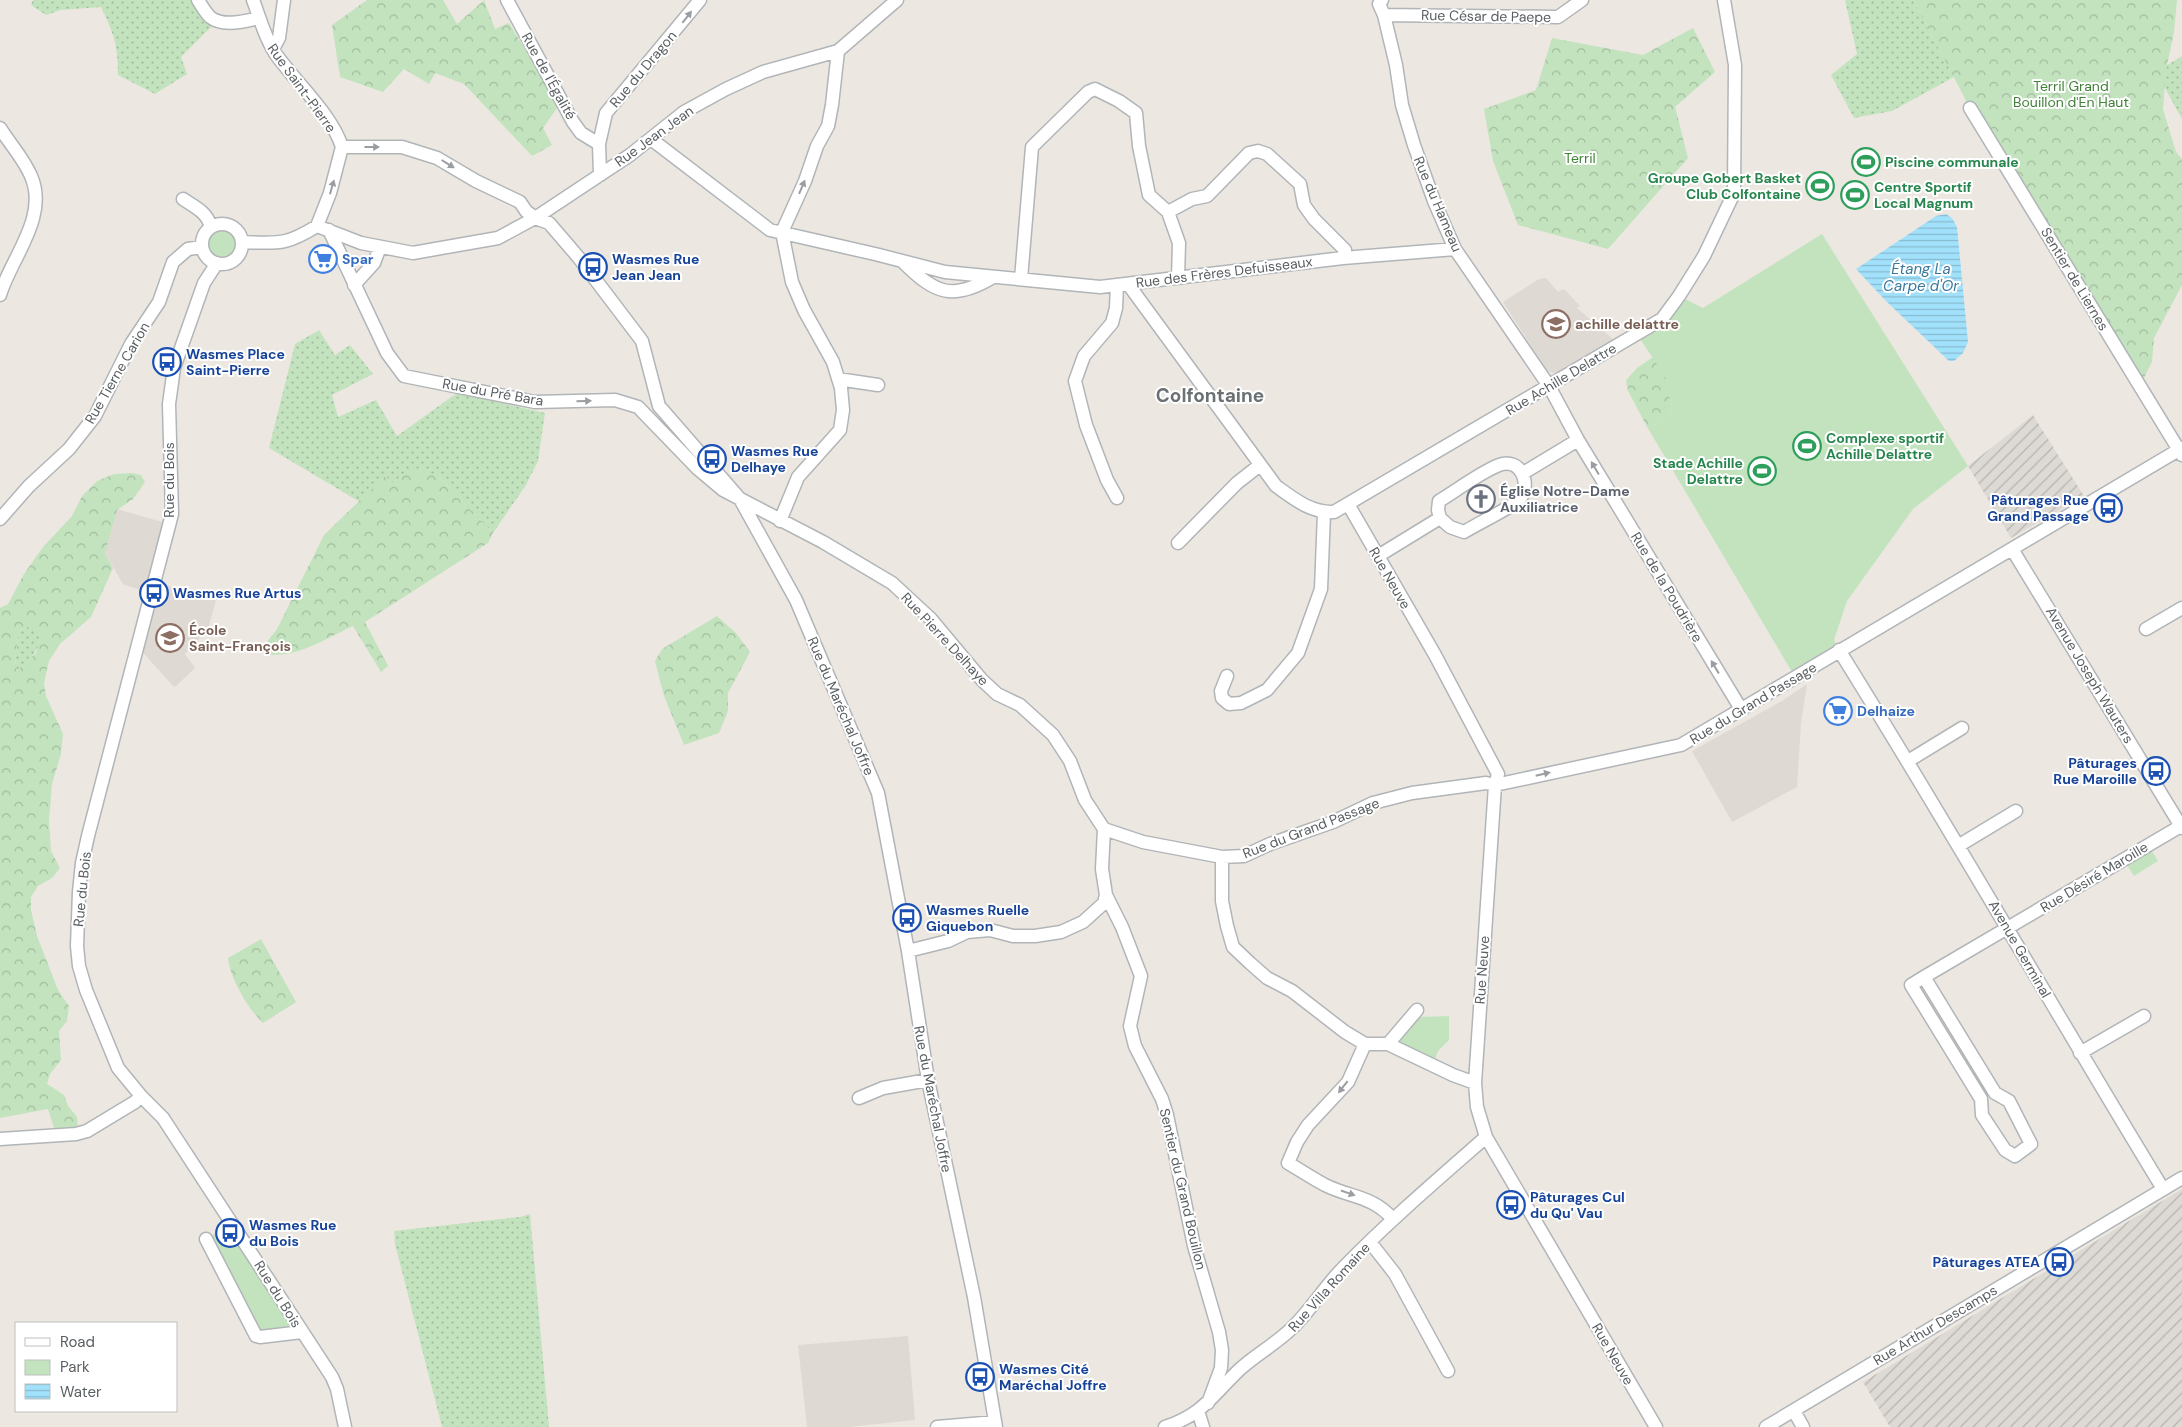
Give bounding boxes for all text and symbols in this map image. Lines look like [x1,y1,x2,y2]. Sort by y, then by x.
street label: Rue César de Paepe [1421,6,1551,26]
one-way arrow [681,11,692,24]
street label: Rue du Dragon [606,27,680,111]
street label: Rue de l'Égalité [518,29,580,123]
street label: Rue Saint-Pierre [264,40,340,136]
park label: Terril Grand Bouillon d'En Haut [2013,77,2129,111]
street label: Rue Jean Jean [611,101,697,171]
one-way arrow [364,143,380,151]
sports icon: Piscine communale [1851,147,1881,177]
park label: Terril [1564,149,1596,167]
place label: Piscine communale [1885,153,2019,171]
street label: Rue du Hameau [1410,154,1466,254]
one-way arrow [441,160,454,169]
place label: Groupe Gobert Basket Club Colfontaine [1648,169,1801,203]
sports icon: Groupe Gobert Basket Club Colfontaine [1805,171,1835,201]
place label: Centre Sportif Local Magnum [1874,178,1973,212]
one-way arrow [328,180,336,195]
one-way arrow [798,180,806,194]
sports icon: Centre Sportif Local Magnum [1840,180,1870,210]
street label: Sentier de Liernes [2037,224,2113,334]
supermarket icon: Spar [308,244,338,274]
place label: Spar [342,250,374,268]
place label: Wasmes Rue Jean Jean [612,250,699,284]
bus stop icon: Wasmes Rue Jean Jean [578,252,608,282]
street label: Rue des Frères Defuisseaux [1135,252,1313,292]
water label: Étang La Carpe d'Or [1883,259,1959,296]
school or university icon: achille delattre [1541,309,1571,339]
place label: achille delattre [1575,315,1679,333]
street label: Rue Tierne Carion [81,319,153,427]
street label: Rue Achille Delattre [1502,339,1620,419]
place label: Wasmes Place Saint-Pierre [186,345,285,379]
bus stop icon: Wasmes Place Saint-Pierre [152,347,182,377]
street label: Rue du Pré Bara [441,374,545,410]
district label: Colfontaine [1156,383,1264,408]
one-way arrow [576,397,592,405]
place label: Complexe sportif Achille Delattre [1826,429,1944,463]
sports icon: Complexe sportif Achille Delattre [1792,431,1822,461]
street label: Rue du Bois [160,442,178,518]
place label: Wasmes Rue Delhaye [731,442,818,476]
bus stop icon: Wasmes Rue Delhaye [697,444,727,474]
place label: Stade Achille Delattre [1653,454,1743,488]
sports icon: Stade Achille Delattre [1747,456,1777,486]
one-way arrow [1591,462,1600,475]
place label: Église Notre-Dame Auxiliatrice [1500,482,1630,516]
church icon: Église Notre-Dame Auxiliatrice [1466,484,1496,514]
place label: Pâturages Rue Grand Passage [1987,491,2089,525]
bus stop icon: Pâturages Rue Grand Passage [2093,493,2123,523]
street label: Rue de la Poudrière [1627,529,1707,645]
street label: Rue Neuve [1365,544,1415,612]
bus stop icon: Wasmes Rue Artus [139,578,169,608]
place label: Wasmes Rue Artus [173,584,301,602]
street label: Rue Pierre Delhaye [897,589,993,689]
street label: Avenue Joseph Wauters [2042,603,2138,747]
place label: École Saint-François [189,621,291,655]
school or university icon: École Saint-François [155,623,185,653]
street label: Rue du Maréchal Joffre [804,634,878,778]
street label: Rue du Grand Passage [1686,658,1820,748]
one-way arrow [1711,661,1720,674]
supermarket icon: Delhaize [1823,696,1853,726]
place label: Delhaize [1857,702,1915,720]
place label: Pâturages Rue Maroille [2053,754,2137,788]
bus stop icon: Pâturages Rue Maroille [2141,756,2171,786]
one-way arrow [1535,770,1550,778]
street label: Rue du Grand Passage [1240,794,1382,862]
street label: Rue Désiré Maroille [2037,838,2151,916]
street label: Rue du Bois [69,850,95,928]
street label: Avenue Germinal [1985,897,2055,1001]
place label: Wasmes Ruelle Giquebon [926,901,1029,935]
bus stop icon: Wasmes Ruelle Giquebon [892,903,922,933]
street label: Rue Neuve [1471,935,1493,1005]
street label: Rue du Maréchal Joffre [910,1024,956,1174]
one-way arrow [1338,1080,1349,1093]
street label: Sentier du Grand Bouillon [1156,1107,1210,1271]
place label: Pâturages Cul du Qu' Vau [1530,1188,1625,1222]
one-way arrow [1340,1190,1355,1198]
bus stop icon: Pâturages Cul du Qu' Vau [1496,1190,1526,1220]
place label: Wasmes Rue du Bois [249,1216,336,1250]
bus stop icon: Wasmes Rue du Bois [215,1218,245,1248]
street label: Rue Villa Romaine [1284,1239,1374,1335]
bus stop icon: Pâturages ATEA [2044,1247,2074,1277]
place label: Pâturages ATEA [1933,1253,2040,1271]
street label: Rue du Bois [250,1257,306,1331]
street label: Rue Arthur Descamps [1870,1281,2000,1369]
street label: Rue Neuve [1588,1320,1638,1388]
legend [15,1322,178,1412]
text: Road [60,1332,95,1352]
text: Park [60,1357,90,1377]
place label: Wasmes Cité Maréchal Joffre [999,1360,1107,1394]
bus stop icon: Wasmes Cité Maréchal Joffre [965,1362,995,1392]
text: Water [60,1382,102,1402]

